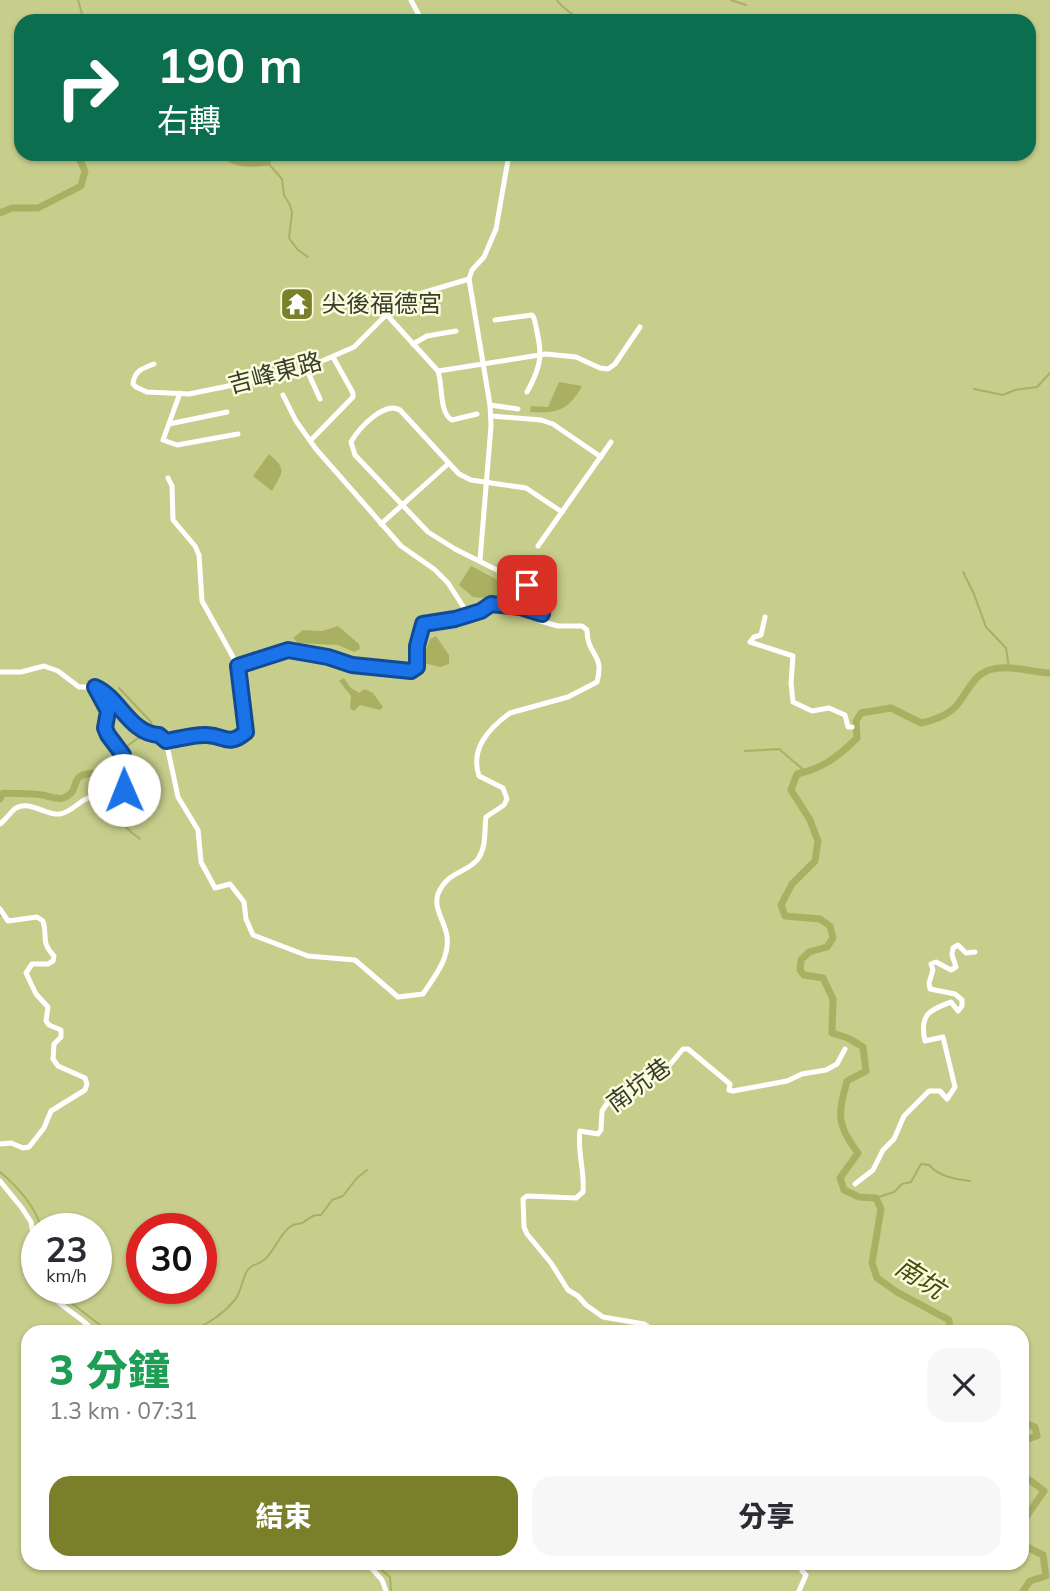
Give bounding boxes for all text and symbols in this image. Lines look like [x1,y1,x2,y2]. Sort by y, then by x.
text: 190 m [157,34,303,95]
icon: right [42,42,133,133]
text: 右轉 [157,100,221,140]
temple icon: 尖後福德宮 [278,285,316,323]
place label: 尖後福德宮 [322,288,442,318]
street label: 吉峰東路 [224,345,325,399]
pin [497,555,557,615]
icon: arrive [508,566,546,604]
position arrow [87,753,161,827]
street label: 南坑巷 [600,1051,676,1117]
speed limit sign: 30 [126,1213,217,1304]
text: 23 [45,1227,88,1271]
water label: 南坑 [889,1250,954,1307]
text: km/h [46,1264,87,1287]
text: 3 分鐘 [49,1343,170,1396]
button: close [927,1348,1001,1422]
text: 1.3 km · 07:31 [49,1396,198,1425]
button: 結束 [49,1476,518,1556]
button: 分享 [532,1476,1001,1556]

